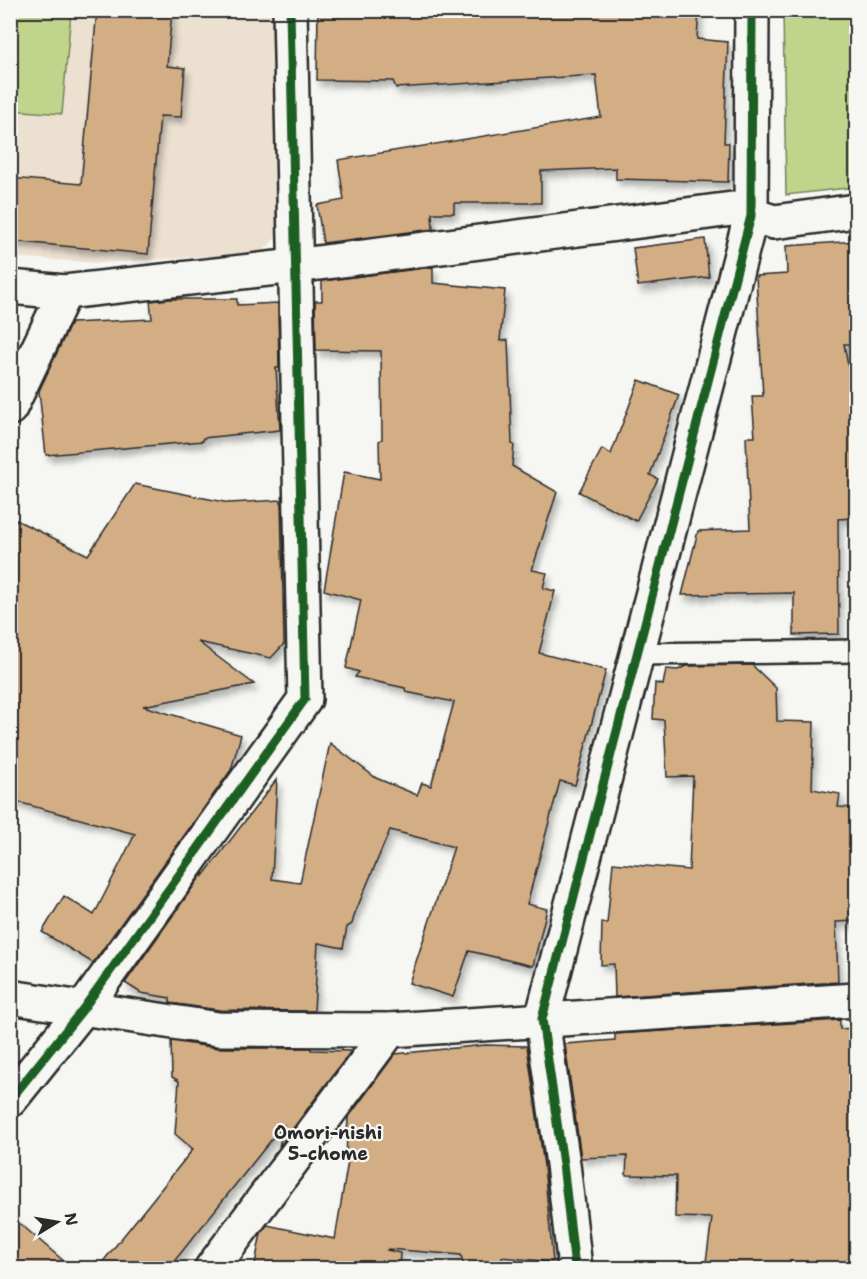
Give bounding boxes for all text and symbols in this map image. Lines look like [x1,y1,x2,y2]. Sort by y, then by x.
district label: Omori-nishi 5-chome [274,1121,382,1166]
north arrow [27,1192,87,1252]
text: N [60,1211,83,1227]

